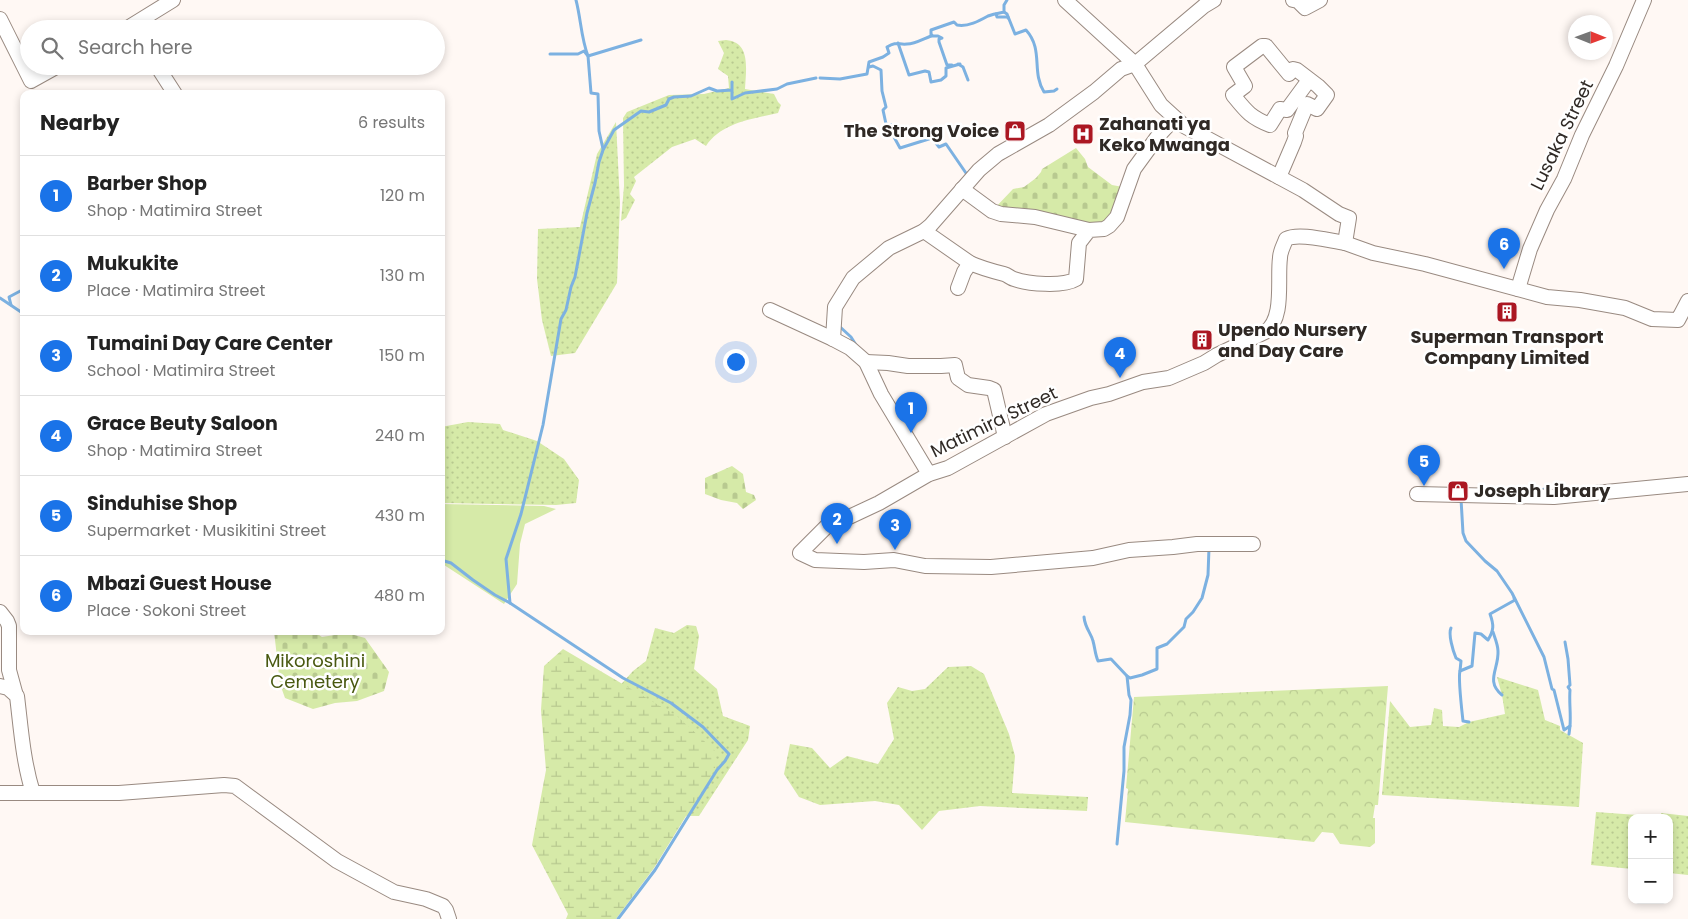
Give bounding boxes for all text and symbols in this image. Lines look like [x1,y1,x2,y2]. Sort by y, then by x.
north arrow [1568,15,1613,60]
search box [20,20,445,75]
icon: search [38,34,66,62]
text: Search here [78,34,192,61]
street label: Lusaka Street [1524,75,1599,194]
text: Nearby [40,108,120,137]
text: 6 results [358,111,425,134]
place label: Zahanati ya Keko Mwanga [1099,111,1230,157]
place label: The Strong Voice [844,118,999,143]
shop icon: The Strong Voice [1003,119,1027,143]
hospital icon: Zahanati ya Keko Mwanga [1071,122,1095,146]
text: Barber Shop [87,170,207,197]
text: 1 [53,184,59,207]
text: 120 m [380,184,425,207]
text: Shop · Matimira Street [87,199,262,222]
pin: 6 [1488,228,1520,269]
text: Mukukite [87,250,179,277]
text: 2 [51,264,61,287]
text: 130 m [380,264,425,287]
text: Place · Matimira Street [87,279,265,302]
building icon: Superman Transport Company Limited [1495,300,1519,324]
place label: Upendo Nursery and Day Care [1218,317,1368,363]
place label: Superman Transport Company Limited [1411,324,1603,370]
building icon: Upendo Nursery and Day Care [1190,328,1214,352]
text: Tumaini Day Care Center [87,330,333,357]
pin: 4 [1104,337,1136,378]
text: 3 [51,344,61,367]
text: 150 m [379,344,425,367]
your location [723,349,749,375]
text: School · Matimira Street [87,359,275,382]
street label: Matimira Street [926,380,1061,463]
pin: 1 [895,392,927,433]
text: Grace Beuty Saloon [87,410,278,437]
text: 4 [51,424,61,447]
text: 240 m [375,424,425,447]
text: Shop · Matimira Street [87,439,262,462]
pin: 5 [1408,445,1440,486]
place label: Joseph Library [1474,478,1611,503]
shop icon: Joseph Library [1446,479,1470,503]
text: Sinduhise Shop [87,490,237,517]
pin: 2 [821,503,853,544]
text: 5 [51,504,61,527]
text: 430 m [375,504,425,527]
pin: 3 [879,509,911,550]
text: Supermarket · Musikitini Street [87,519,326,542]
text: Mbazi Guest House [87,570,272,597]
text: 6 [51,584,61,607]
text: 480 m [374,584,425,607]
text: Place · Sokoni Street [87,599,246,622]
park label: Mikoroshini Cemetery [265,648,365,694]
map controls [1628,814,1673,904]
button: + [1628,814,1673,859]
button: − [1628,859,1673,904]

